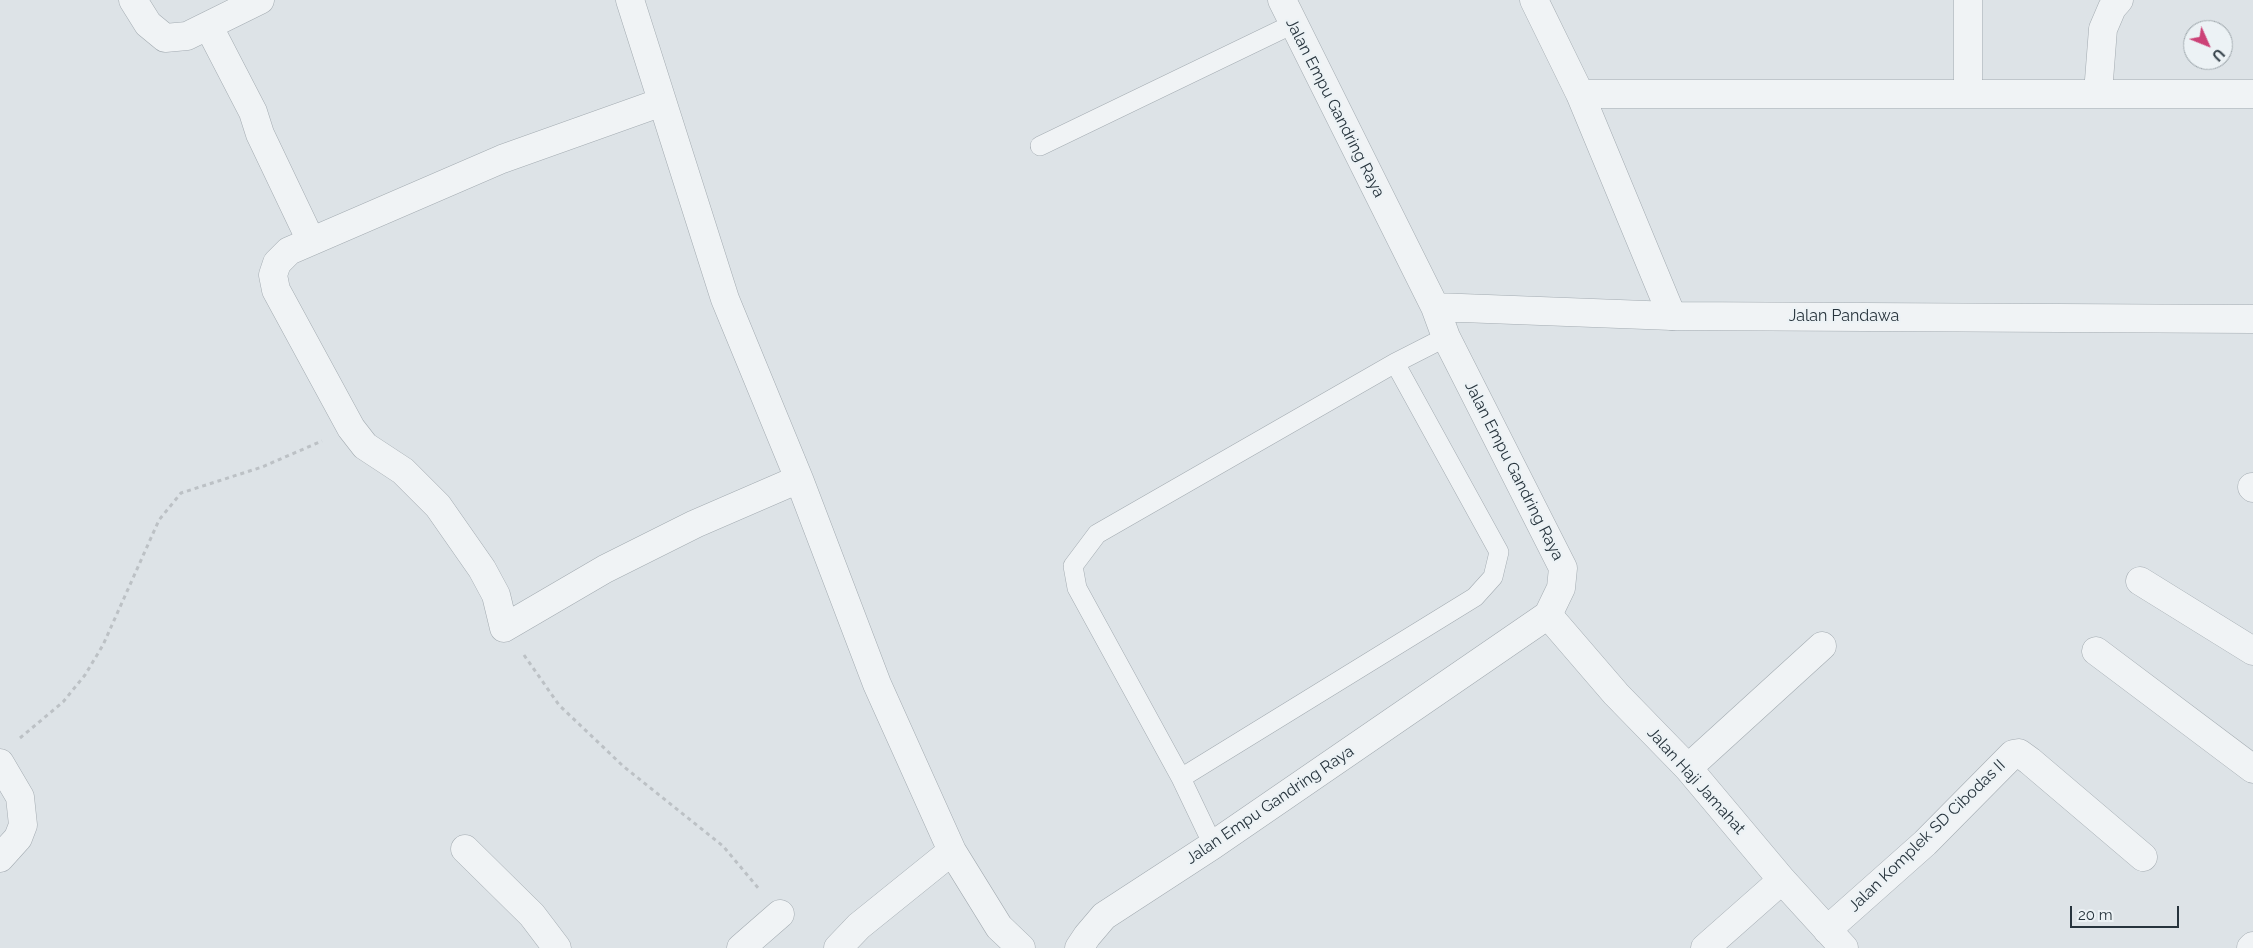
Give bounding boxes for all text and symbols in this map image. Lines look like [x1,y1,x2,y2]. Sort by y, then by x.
street label: Jalan Empu Gandring Raya [1281,15,1389,201]
north arrow [2183,20,2233,70]
text: U [2209,45,2227,64]
street label: Jalan Pandawa [1789,306,1899,326]
street label: Jalan Empu Gandring Raya [1460,378,1568,564]
street label: Jalan Haji Jamahat [1643,724,1749,838]
street label: Jalan Empu Gandring Raya [1182,742,1358,868]
street label: Jalan Komplek SD Cibodas II [1845,756,2009,916]
scale bar [2073,896,2182,928]
text: 20 m [2078,906,2113,924]

